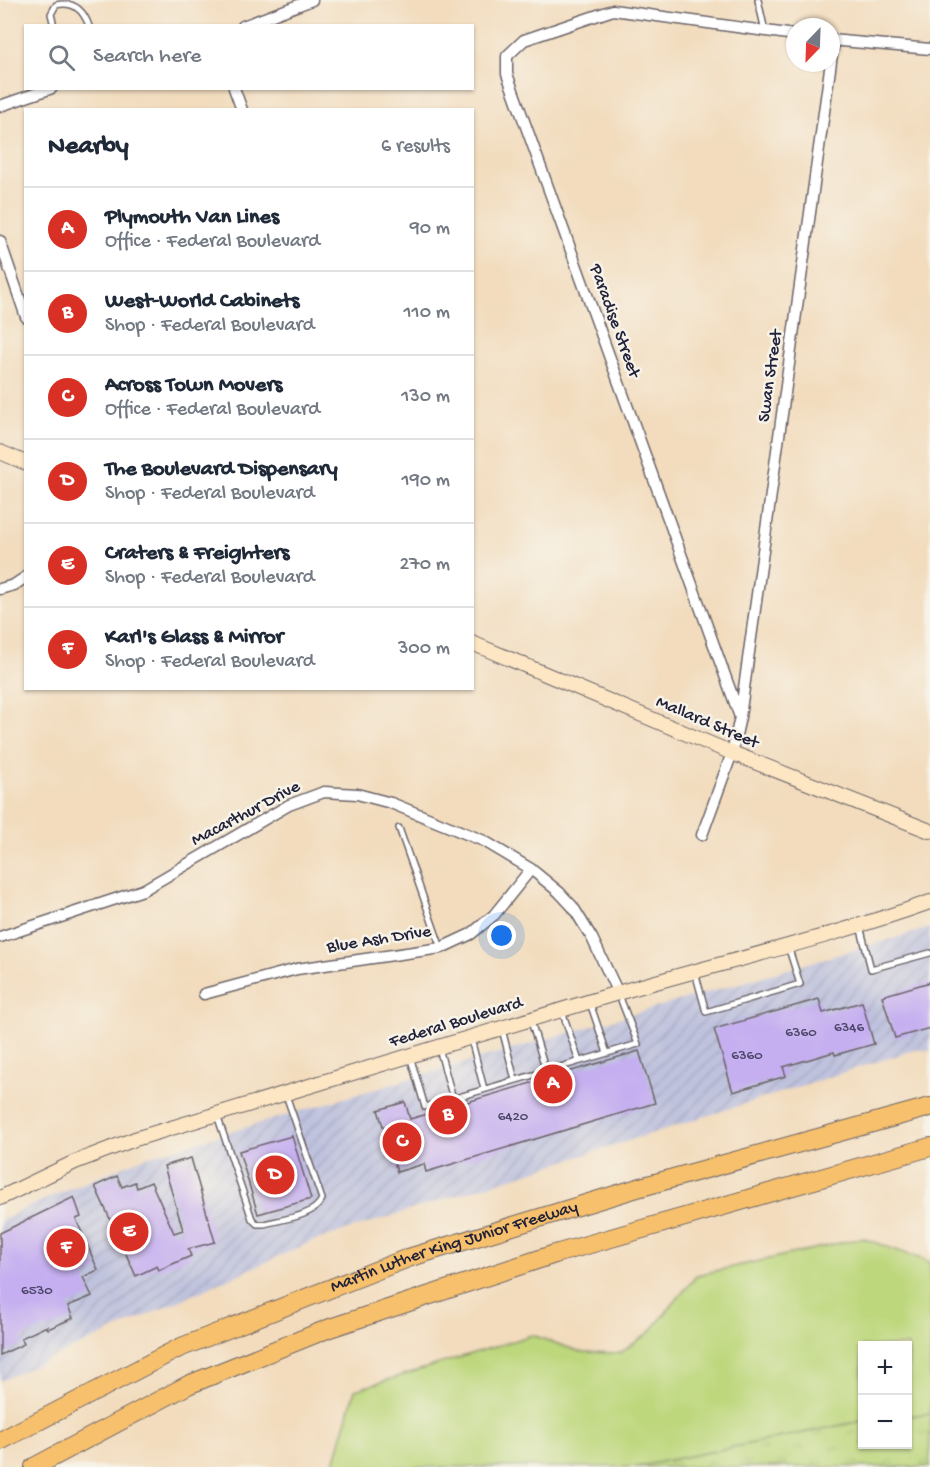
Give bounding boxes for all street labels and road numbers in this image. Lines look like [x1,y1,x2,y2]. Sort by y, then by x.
street label: Paradise Street [583,261,645,382]
street label: Swan Street [754,327,788,424]
street label: Mallard Street [652,692,763,755]
street label: Macarthur Drive [188,776,305,852]
street label: Blue Ash Drive [324,921,433,959]
street label: Federal Boulevard [386,992,526,1054]
street label: Martin Luther King Junior Freeway [327,1196,580,1298]

